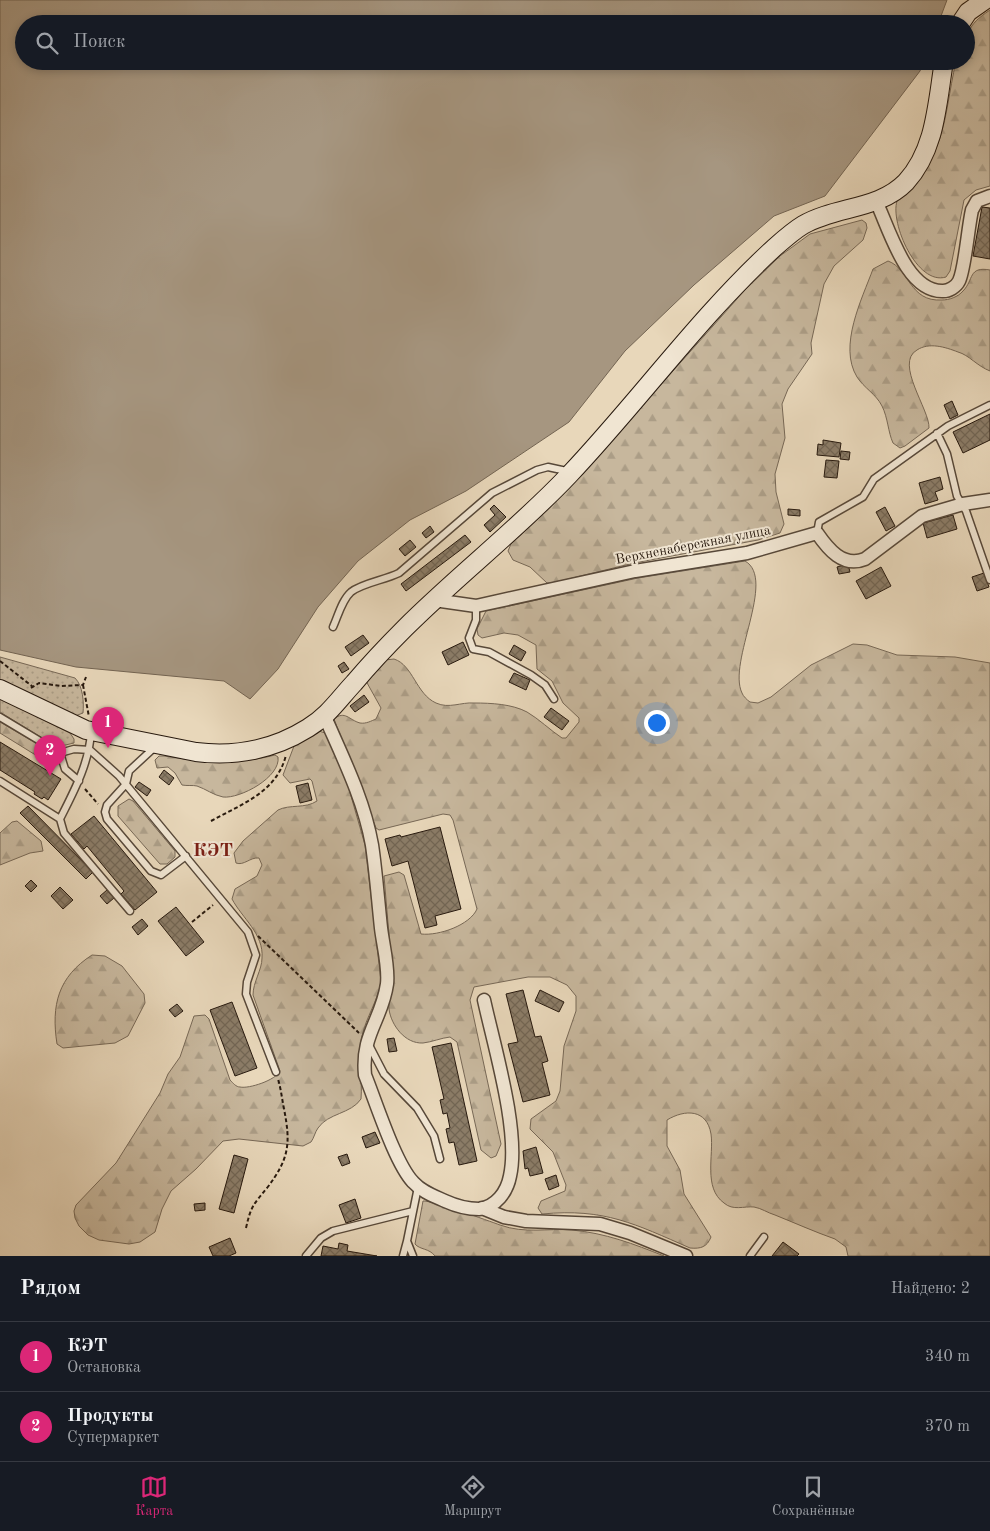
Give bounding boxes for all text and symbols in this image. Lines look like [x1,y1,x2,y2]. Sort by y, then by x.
search box [15,15,975,70]
icon: search [33,29,61,57]
text: Поиск [73,33,125,52]
street label: Верхненабережная улица [614,523,772,567]
pin: 1 [92,707,124,748]
your location [644,710,670,736]
pin: 2 [34,735,66,776]
district label: КЭТ [193,842,233,861]
text: Рядом [20,1278,81,1299]
text: Найдено: 2 [891,1281,970,1297]
text: КЭТ [67,1337,107,1356]
text: 1 [31,1349,41,1365]
text: 340 m [925,1349,970,1365]
text: Остановка [67,1360,141,1376]
text: Продукты [67,1407,154,1426]
text: 2 [31,1419,41,1435]
text: 370 m [925,1419,970,1435]
text: Супермаркет [67,1430,159,1446]
tab: Карта [135,1473,173,1520]
tab: Маршрут [444,1473,501,1520]
tab: Сохранённые [772,1473,855,1520]

